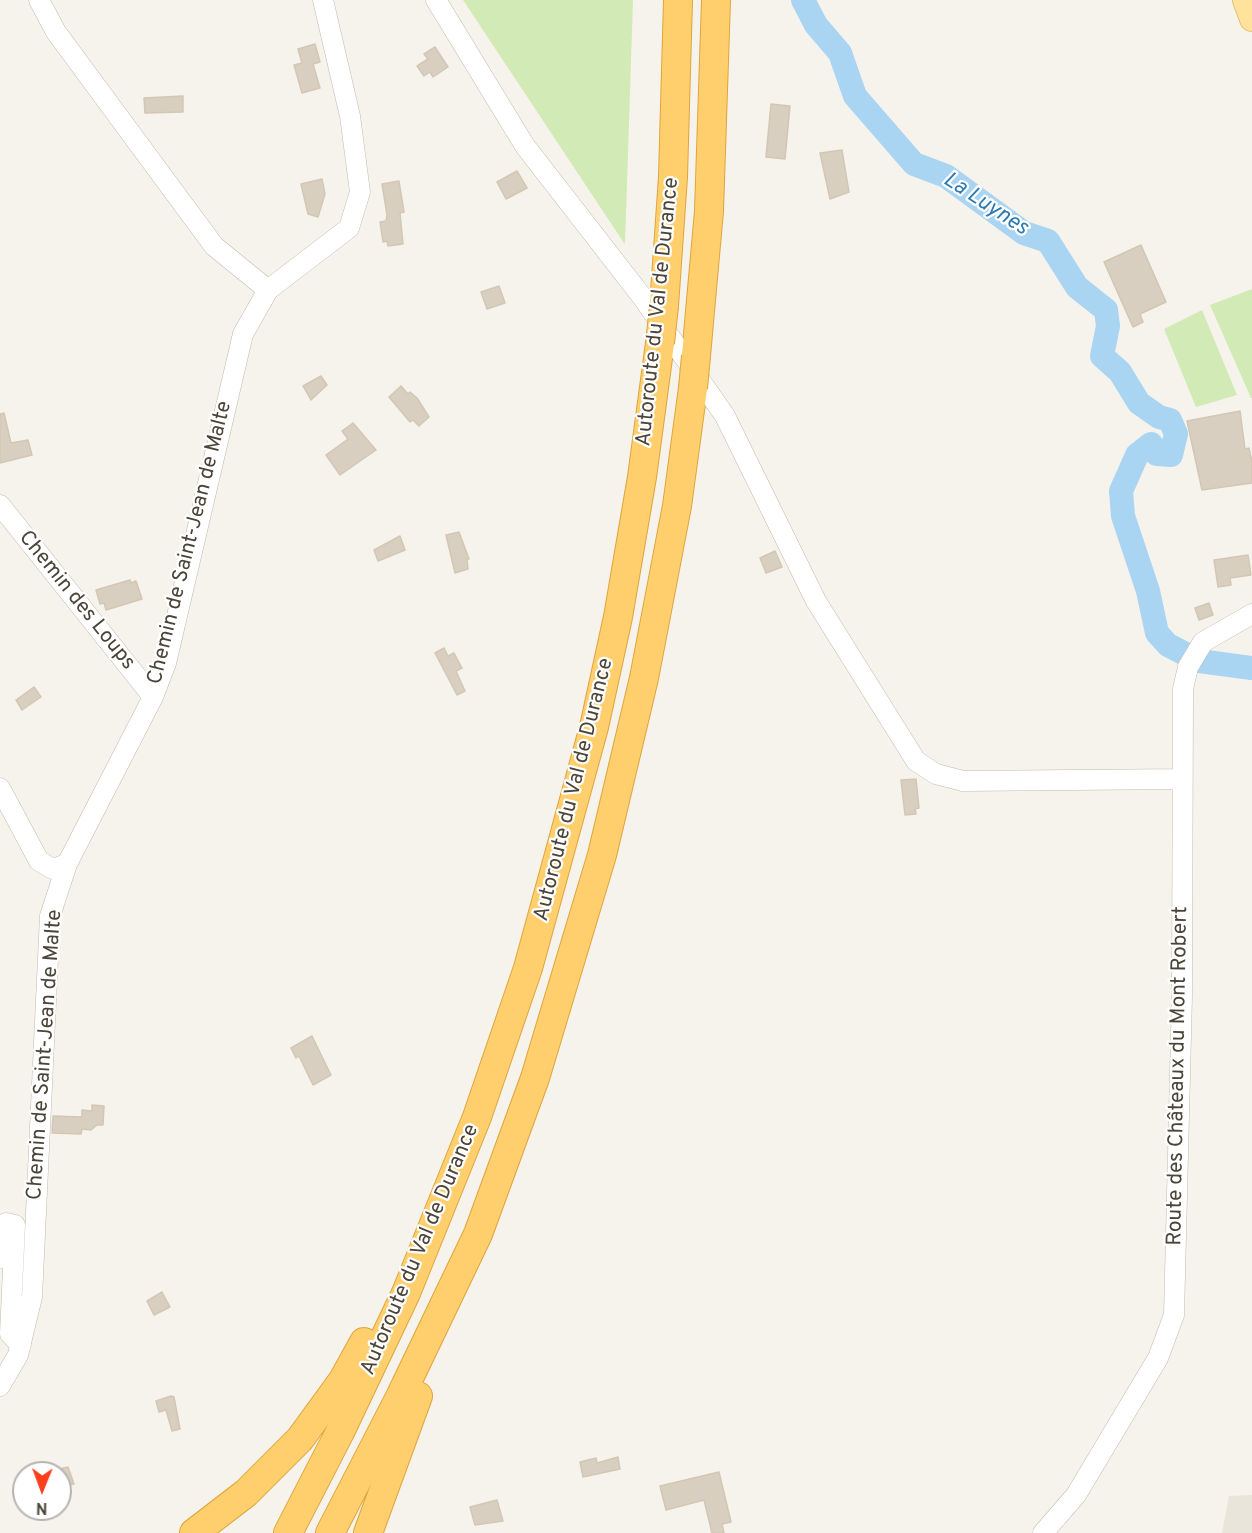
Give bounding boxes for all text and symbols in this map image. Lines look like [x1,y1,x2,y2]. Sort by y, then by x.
water label: La Luynes [937,168,1033,242]
street label: Autoroute du Val de Durance [632,176,686,448]
street label: Chemin de Saint-Jean de Malte [144,399,238,687]
street label: Chemin des Loups [12,526,140,676]
street label: Autoroute du Val de Durance [530,656,620,924]
street label: Route des Châteaux du Mont Robert [1163,906,1195,1246]
street label: Chemin de Saint-Jean de Malte [23,909,69,1201]
street label: Autoroute du Val de Durance [357,1121,485,1379]
north arrow [12,1461,72,1521]
text: N [36,1497,48,1517]

